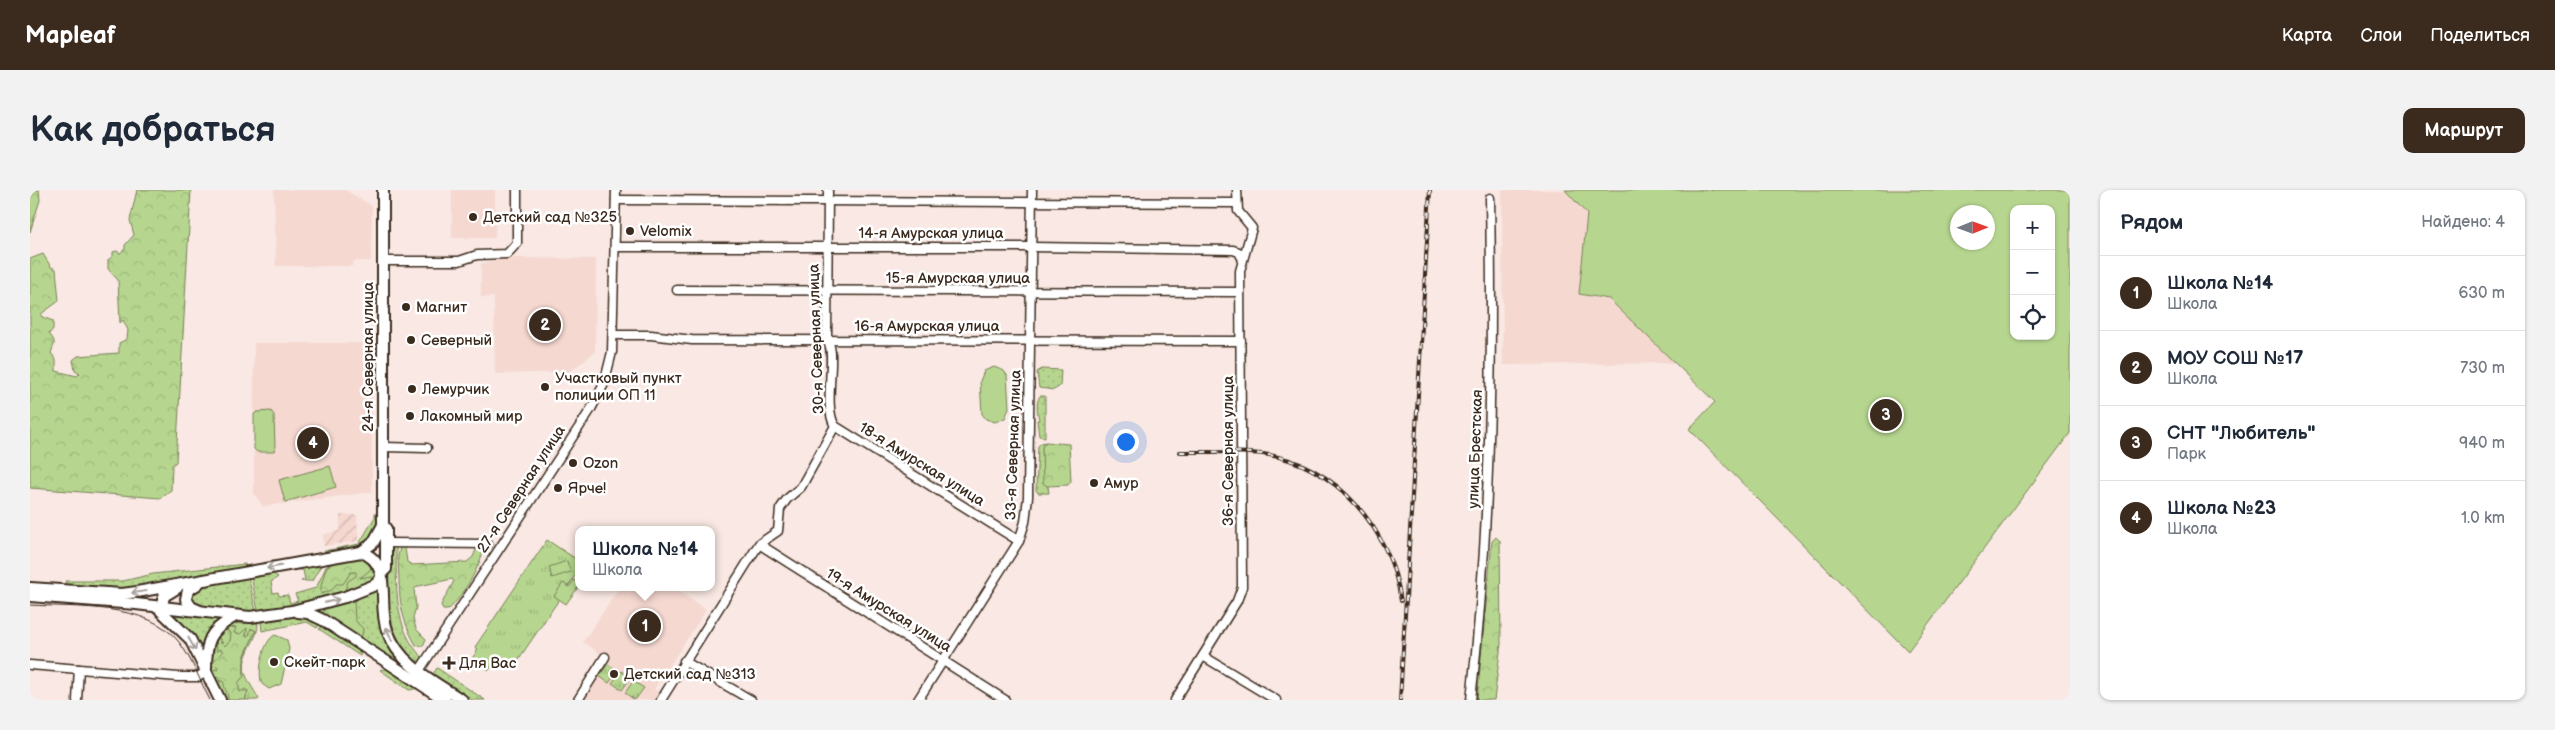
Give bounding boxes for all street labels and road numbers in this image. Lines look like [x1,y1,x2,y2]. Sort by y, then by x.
street label: 14-я Амурская улица [858,224,1004,243]
street label: 30-я Северная улица [804,263,829,414]
street label: 15-я Амурская улица [886,269,1030,288]
street label: 24-я Северная улица [359,282,378,432]
street label: 16-я Амурская улица [854,317,1000,336]
street label: 33-я Северная улица [1001,369,1026,521]
street label: 36-я Северная улица [1219,376,1238,526]
street label: улица Брестская [1464,389,1487,509]
street label: 18-я Амурская улица [855,418,988,511]
street label: 27-я Северная улица [473,422,570,557]
street label: 19-я Амурская улица [822,564,955,657]

